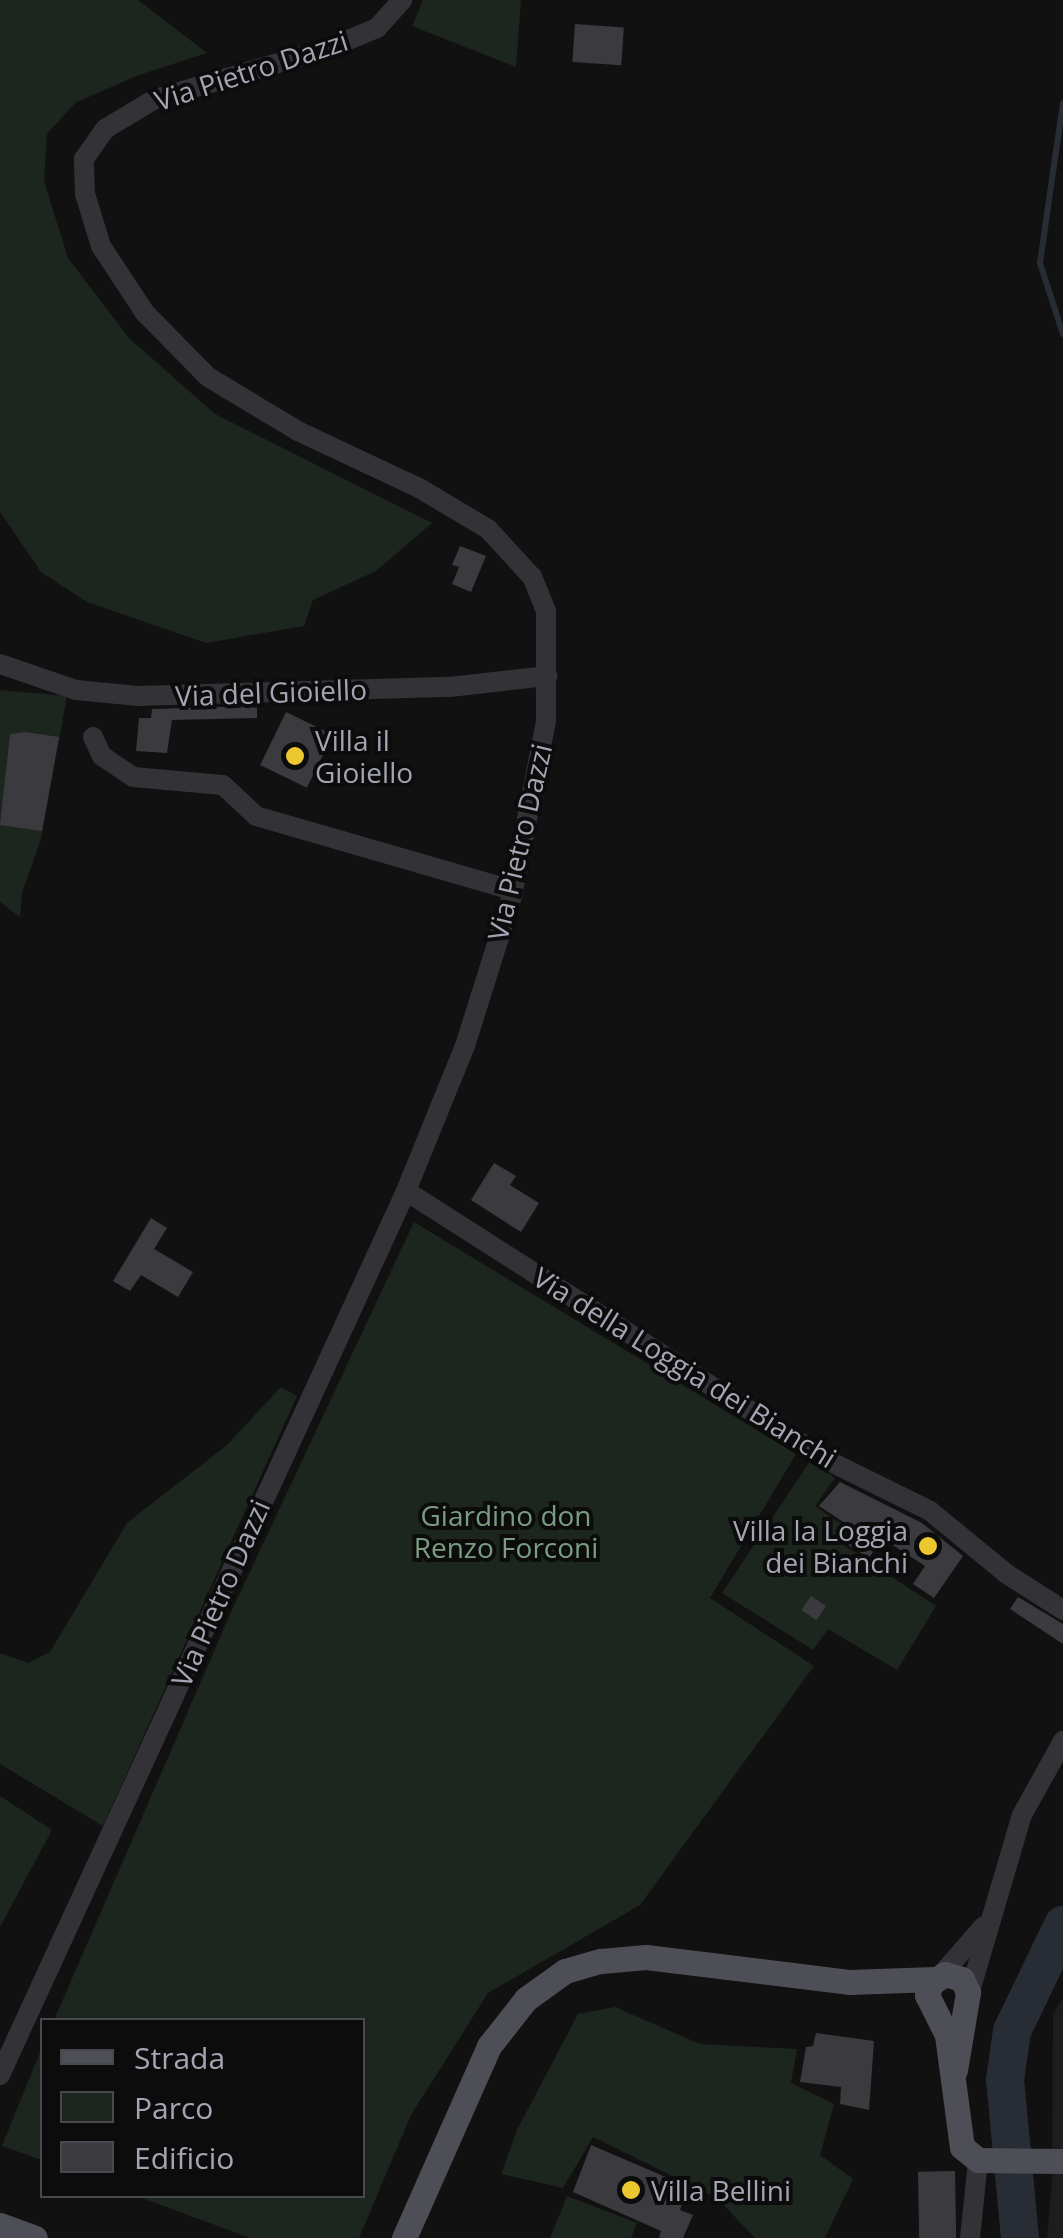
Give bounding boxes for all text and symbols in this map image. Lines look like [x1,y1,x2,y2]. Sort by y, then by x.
street label: Via Pietro Dazzi [150,23,352,117]
street label: Via del Gioiello [175,672,367,712]
place label: Villa il Gioiello [315,723,413,789]
street label: Via Pietro Dazzi [480,740,558,944]
marker: Villa il Gioiello [284,745,306,767]
street label: Via della Loggia dei Bianchi [527,1260,843,1474]
street label: Via Pietro Dazzi [164,1494,276,1692]
park label: Giardino don Renzo Forconi [414,1498,598,1564]
place label: Villa la Loggia dei Bianchi [733,1513,908,1579]
marker: Villa la Loggia dei Bianchi [917,1535,939,1557]
legend [40,2018,365,2198]
text: Strada [134,2037,225,2078]
text: Parco [134,2087,213,2128]
text: Edificio [134,2137,234,2178]
place label: Villa Bellini [651,2173,791,2207]
marker: Villa Bellini [620,2179,642,2201]

